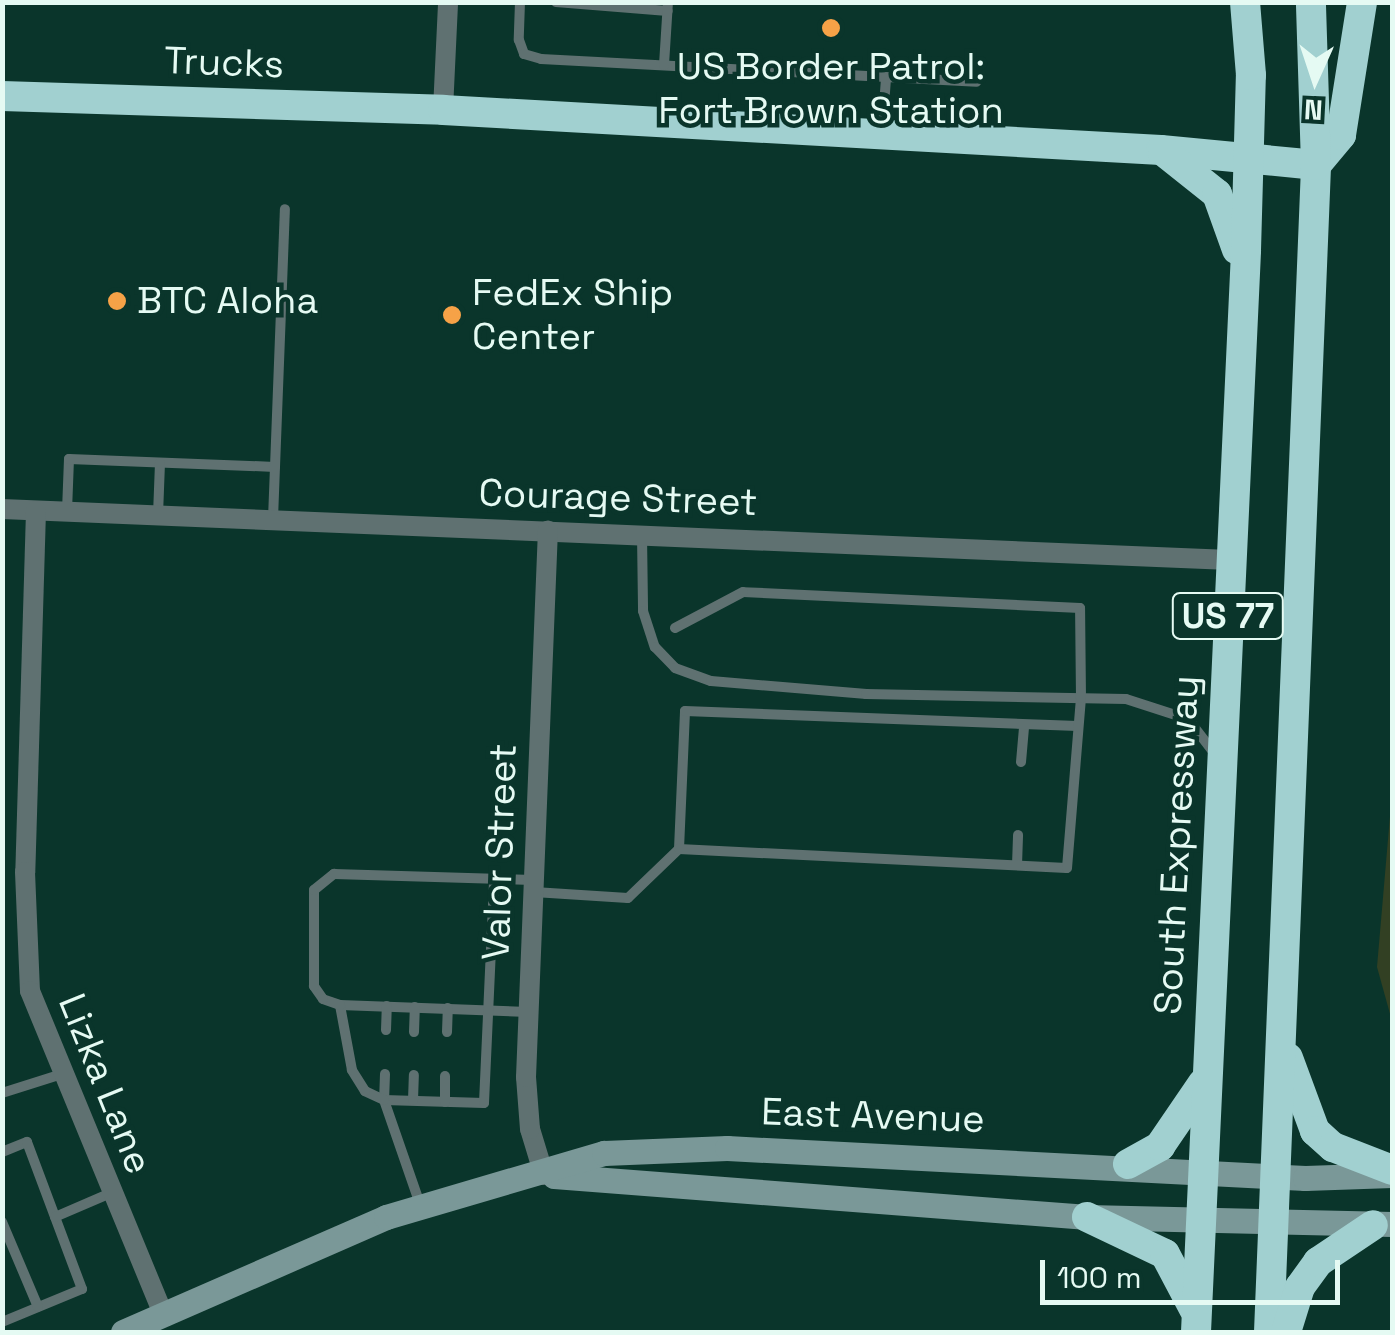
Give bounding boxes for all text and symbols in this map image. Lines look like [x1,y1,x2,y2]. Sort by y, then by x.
marker: US Border Patrol: Fort Brown Station [820,17,842,39]
north arrow [1265,30,1365,130]
street label: Trucks [163,38,285,88]
place label: US Border Patrol: Fort Brown Station [658,44,1004,133]
text: N [1303,91,1324,128]
place label: FedEx Ship Center [472,270,673,360]
place label: BTC Aloha [137,278,319,324]
marker: BTC Aloha [106,290,128,312]
marker: FedEx Ship Center [441,304,463,326]
street label: Courage Street [478,470,758,526]
road number: US 77 [1170,586,1286,646]
street label: South Expressway [1145,674,1209,1016]
street label: Valor Street [473,743,527,961]
street label: Lizka Lane [48,987,162,1181]
street label: East Avenue [760,1089,986,1143]
scale bar [1045,1240,1345,1302]
text: 100 m [1057,1258,1142,1297]

